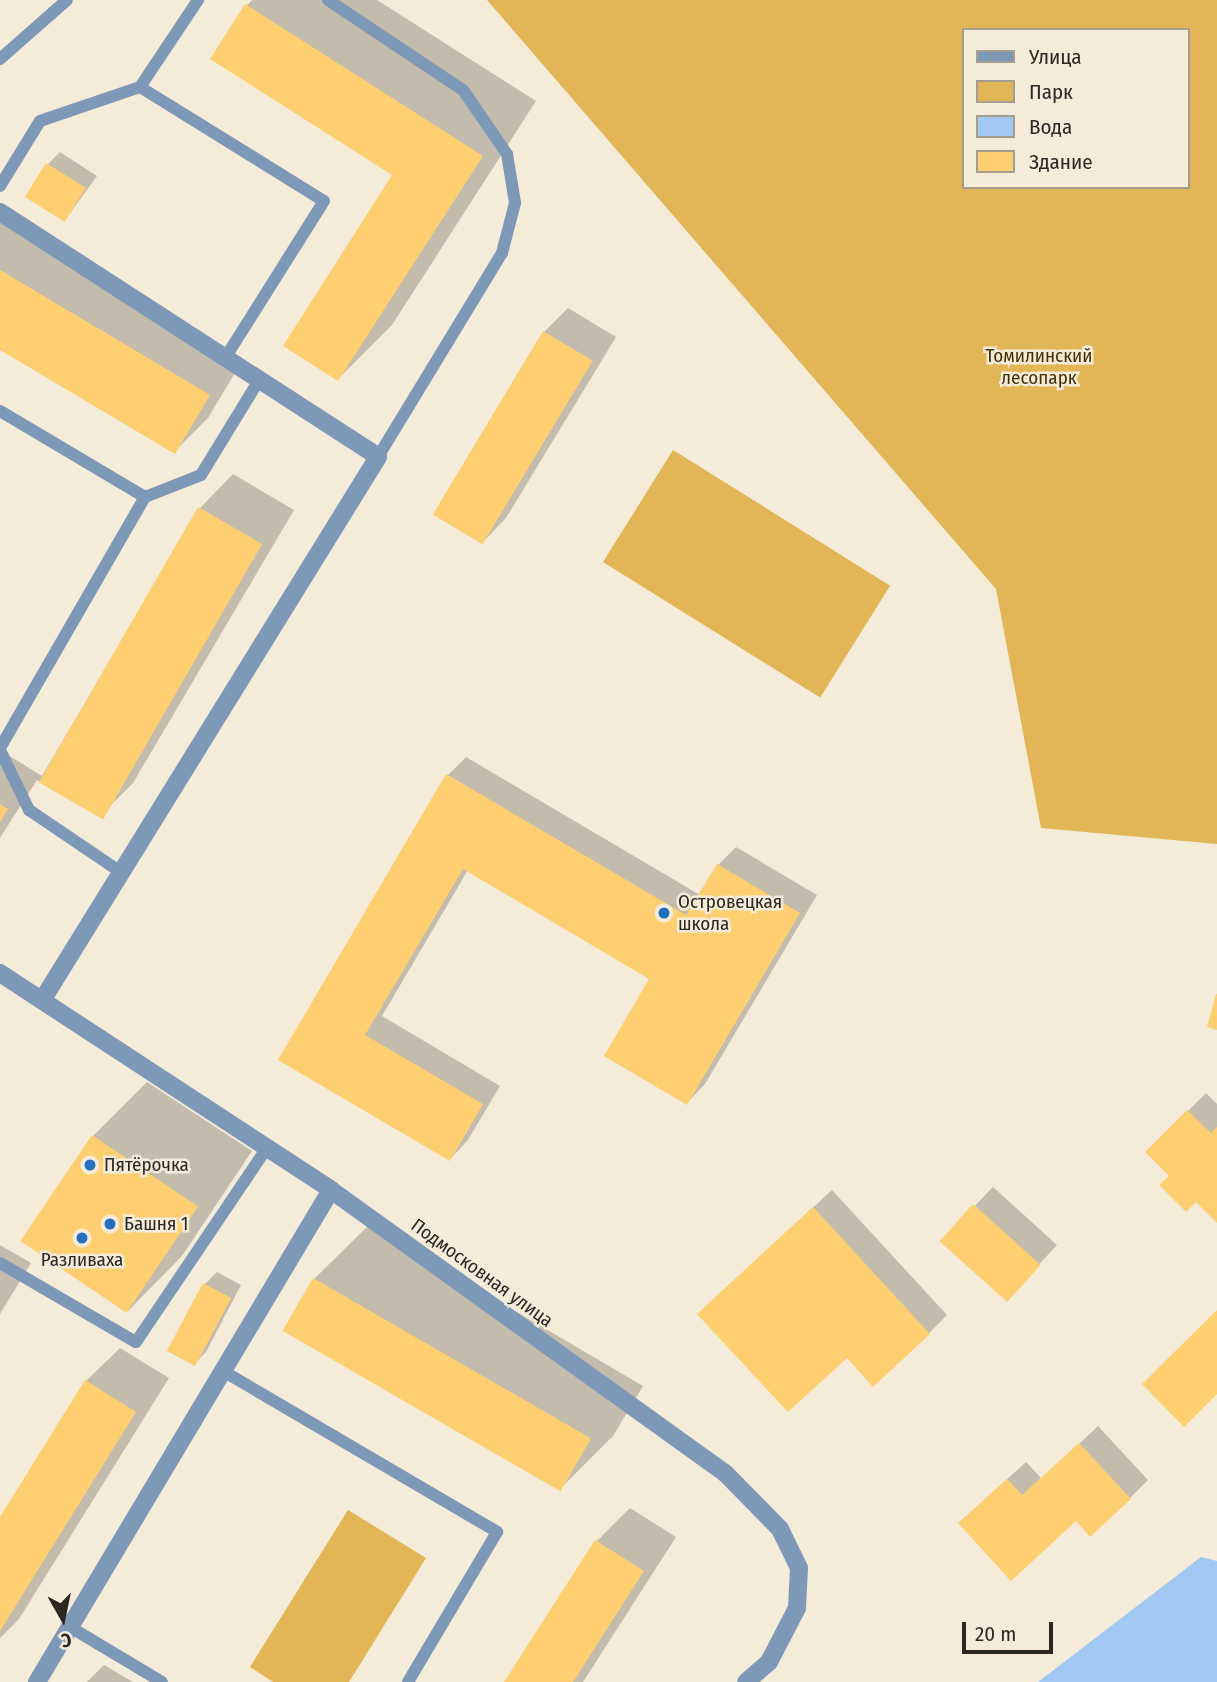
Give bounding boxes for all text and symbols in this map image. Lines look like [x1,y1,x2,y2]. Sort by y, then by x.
legend [962,28,1189,189]
text: Улица [1029,44,1082,70]
text: Парк [1029,79,1073,105]
text: Вода [1029,114,1072,140]
text: Здание [1029,149,1093,175]
park label: Томилинский лесопарк [985,345,1093,389]
place label: Островецкая школа [678,891,782,935]
marker: Островецкая школа [656,905,672,921]
place label: Пятёрочка [104,1154,189,1176]
marker: Пятёрочка [82,1157,98,1173]
place label: Башня 1 [124,1213,188,1235]
street label: Подмосковная улица [407,1214,557,1332]
marker: Башня 1 [102,1216,118,1232]
marker: Разливаха [74,1230,90,1246]
place label: Разливаха [41,1249,123,1271]
north arrow [28,1584,98,1654]
scale bar [965,1608,1056,1652]
text: 20 m [975,1621,1016,1647]
text: С [60,1628,73,1652]

